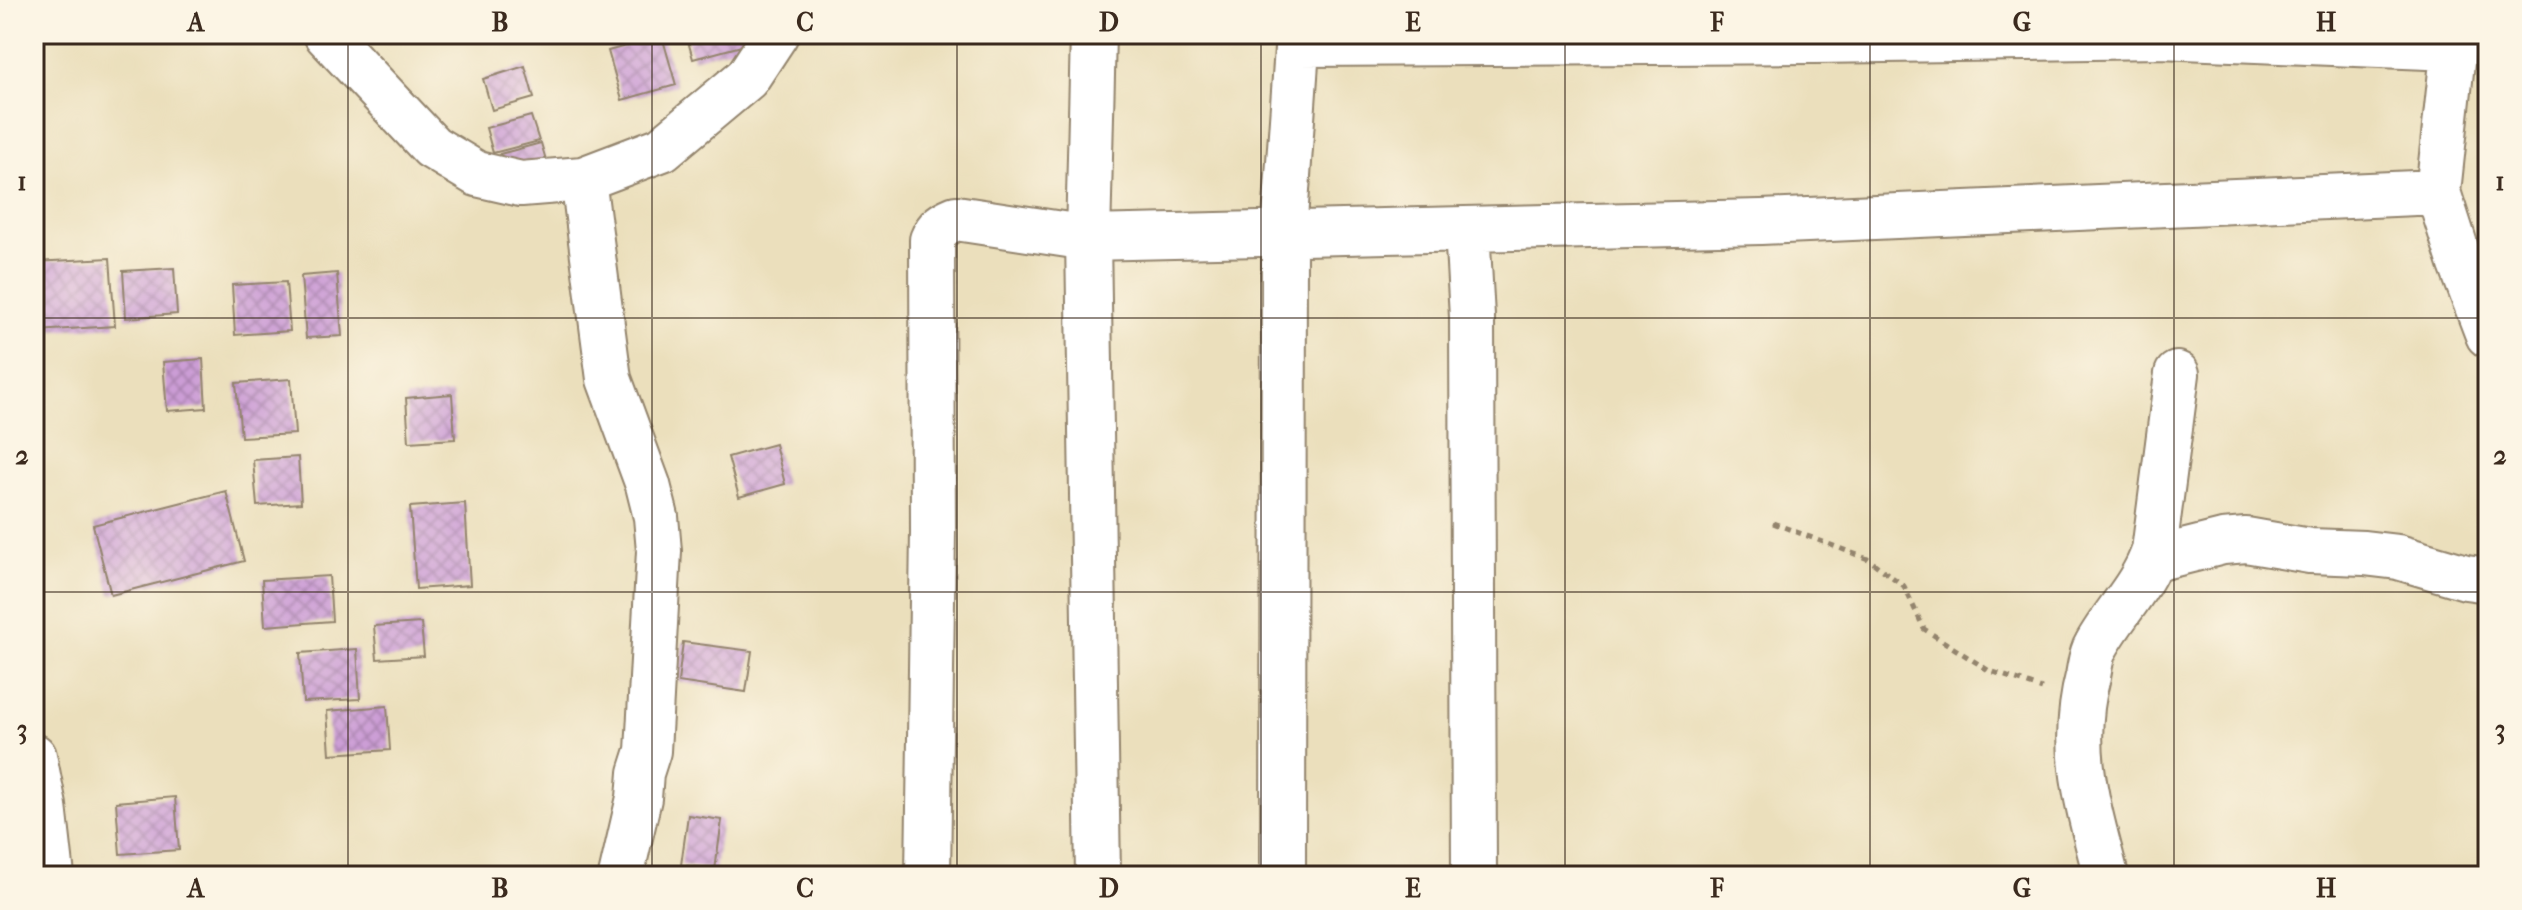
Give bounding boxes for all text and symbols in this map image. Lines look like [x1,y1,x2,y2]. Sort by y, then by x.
text: A [186,7,206,38]
text: B [492,7,509,38]
text: C [796,7,814,38]
text: D [1099,7,1119,38]
text: E [1405,7,1421,38]
text: F [1709,7,1724,38]
text: G [2013,7,2031,38]
text: H [2316,7,2337,38]
text: 1 [17,166,27,197]
text: 1 [2495,166,2505,197]
text: 2 [15,440,29,471]
text: 2 [2493,440,2507,471]
text: 3 [17,714,27,745]
text: 3 [2495,714,2505,745]
text: A [186,873,206,904]
text: B [492,873,509,904]
text: C [796,873,814,904]
text: D [1099,873,1119,904]
text: E [1405,873,1421,904]
text: F [1709,873,1724,904]
text: G [2013,873,2031,904]
text: H [2316,873,2337,904]

